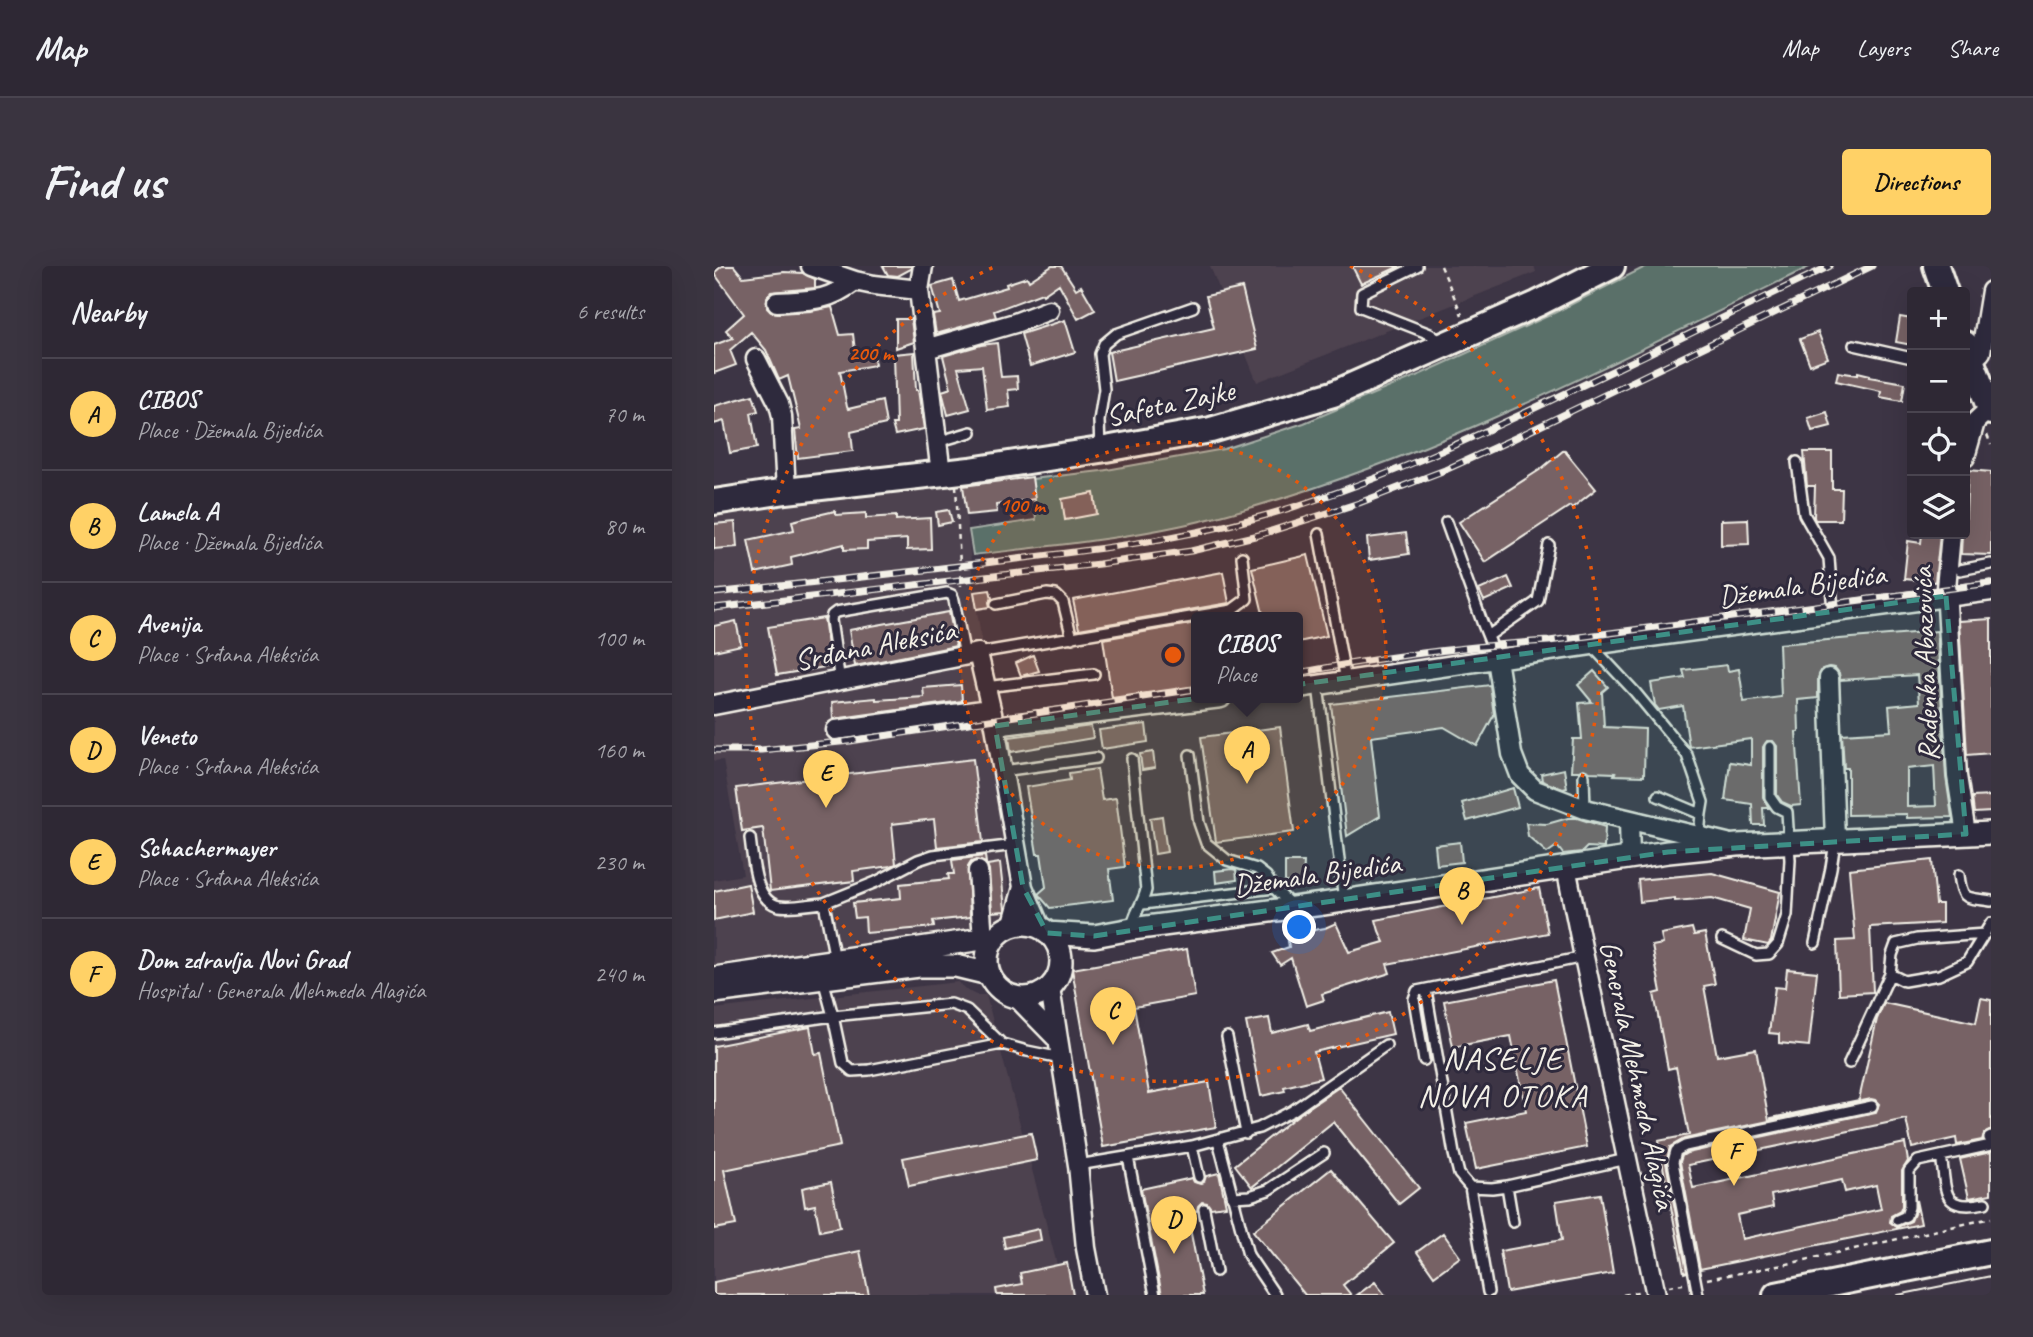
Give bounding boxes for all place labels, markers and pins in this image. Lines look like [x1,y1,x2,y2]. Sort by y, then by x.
centre of rings [1161,643,1185,667]
pin: A [1224,726,1270,784]
pin: E [803,750,849,808]
pin: B [1439,867,1485,925]
pin: C [1090,987,1136,1045]
pin: F [1711,1128,1757,1186]
pin: D [1151,1196,1197,1254]

